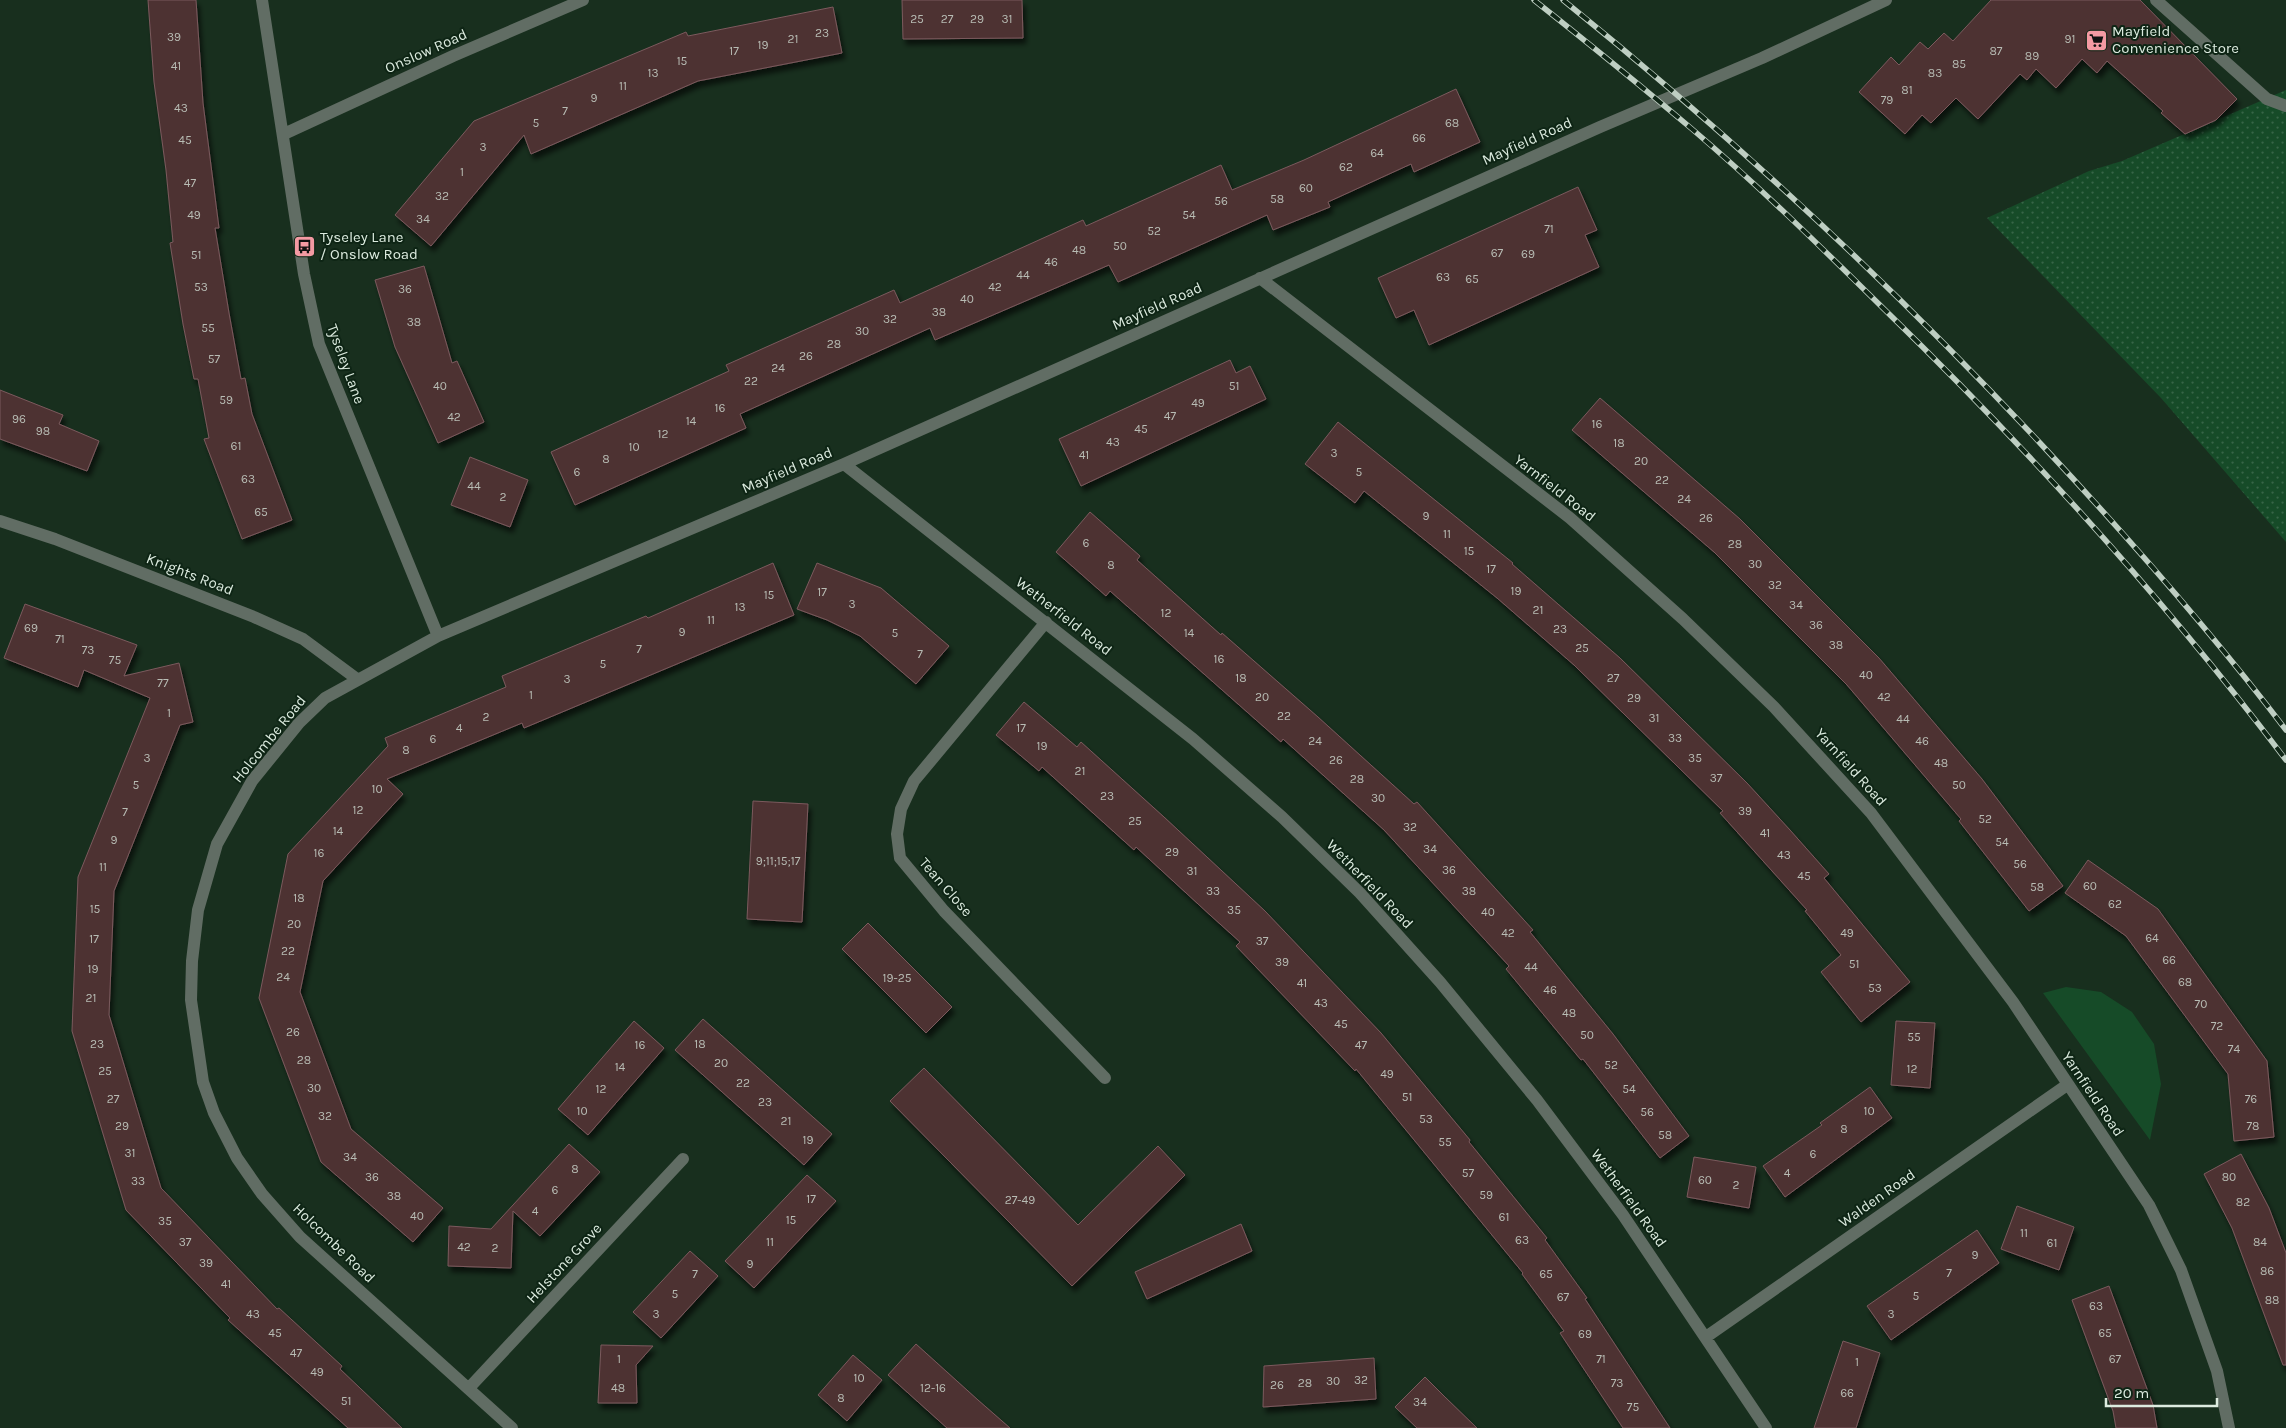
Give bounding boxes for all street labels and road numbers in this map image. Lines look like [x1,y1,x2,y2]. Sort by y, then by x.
street label: Onslow Road [382,25,470,77]
street label: Mayfield Road [1479,113,1575,169]
street label: Mayfield Road [1109,278,1205,334]
street label: Tyseley Lane [323,322,369,406]
street label: Mayfield Road [739,443,835,497]
street label: Yarnfield Road [1511,451,1599,525]
street label: Knights Road [144,549,236,599]
street label: Wetherfield Road [1012,573,1116,659]
street label: Holcombe Road [228,692,310,786]
street label: Yarnfield Road [1811,724,1891,810]
street label: Wetherfield Road [1323,836,1417,932]
street label: Tean Close [916,854,976,920]
street label: Yarnfield Road [2058,1048,2128,1140]
street label: Wetherfield Road [1587,1145,1671,1251]
street label: Walden Road [1835,1165,1919,1231]
street label: Holcombe Road [289,1199,379,1287]
street label: Helstone Grove [522,1219,606,1307]

